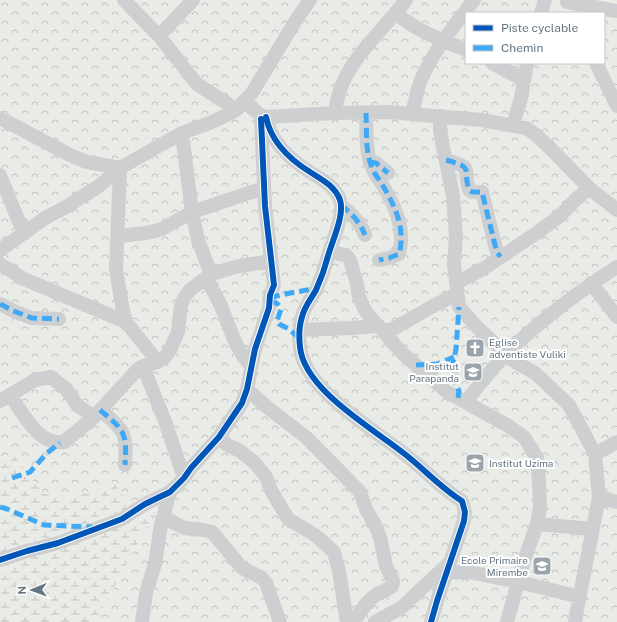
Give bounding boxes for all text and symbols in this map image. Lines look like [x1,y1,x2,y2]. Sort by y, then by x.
legend [465,12,605,64]
text: Piste cyclable [501,21,578,35]
text: Chemin [501,41,543,55]
place label: Eglise adventiste Vuliki [489,336,566,360]
church icon: Eglise adventiste Vuliki [464,337,486,359]
place label: Institut Parapanda [409,360,459,384]
school or university icon: Institut Parapanda [462,361,484,383]
school or university icon: Institut Uzima [464,452,486,474]
place label: Institut Uzima [489,457,553,469]
place label: Ecole Primaire Mirembe [461,554,528,578]
school or university icon: Ecole Primaire Mirembe [531,555,553,577]
north arrow [12,570,52,610]
text: N [16,586,28,595]

